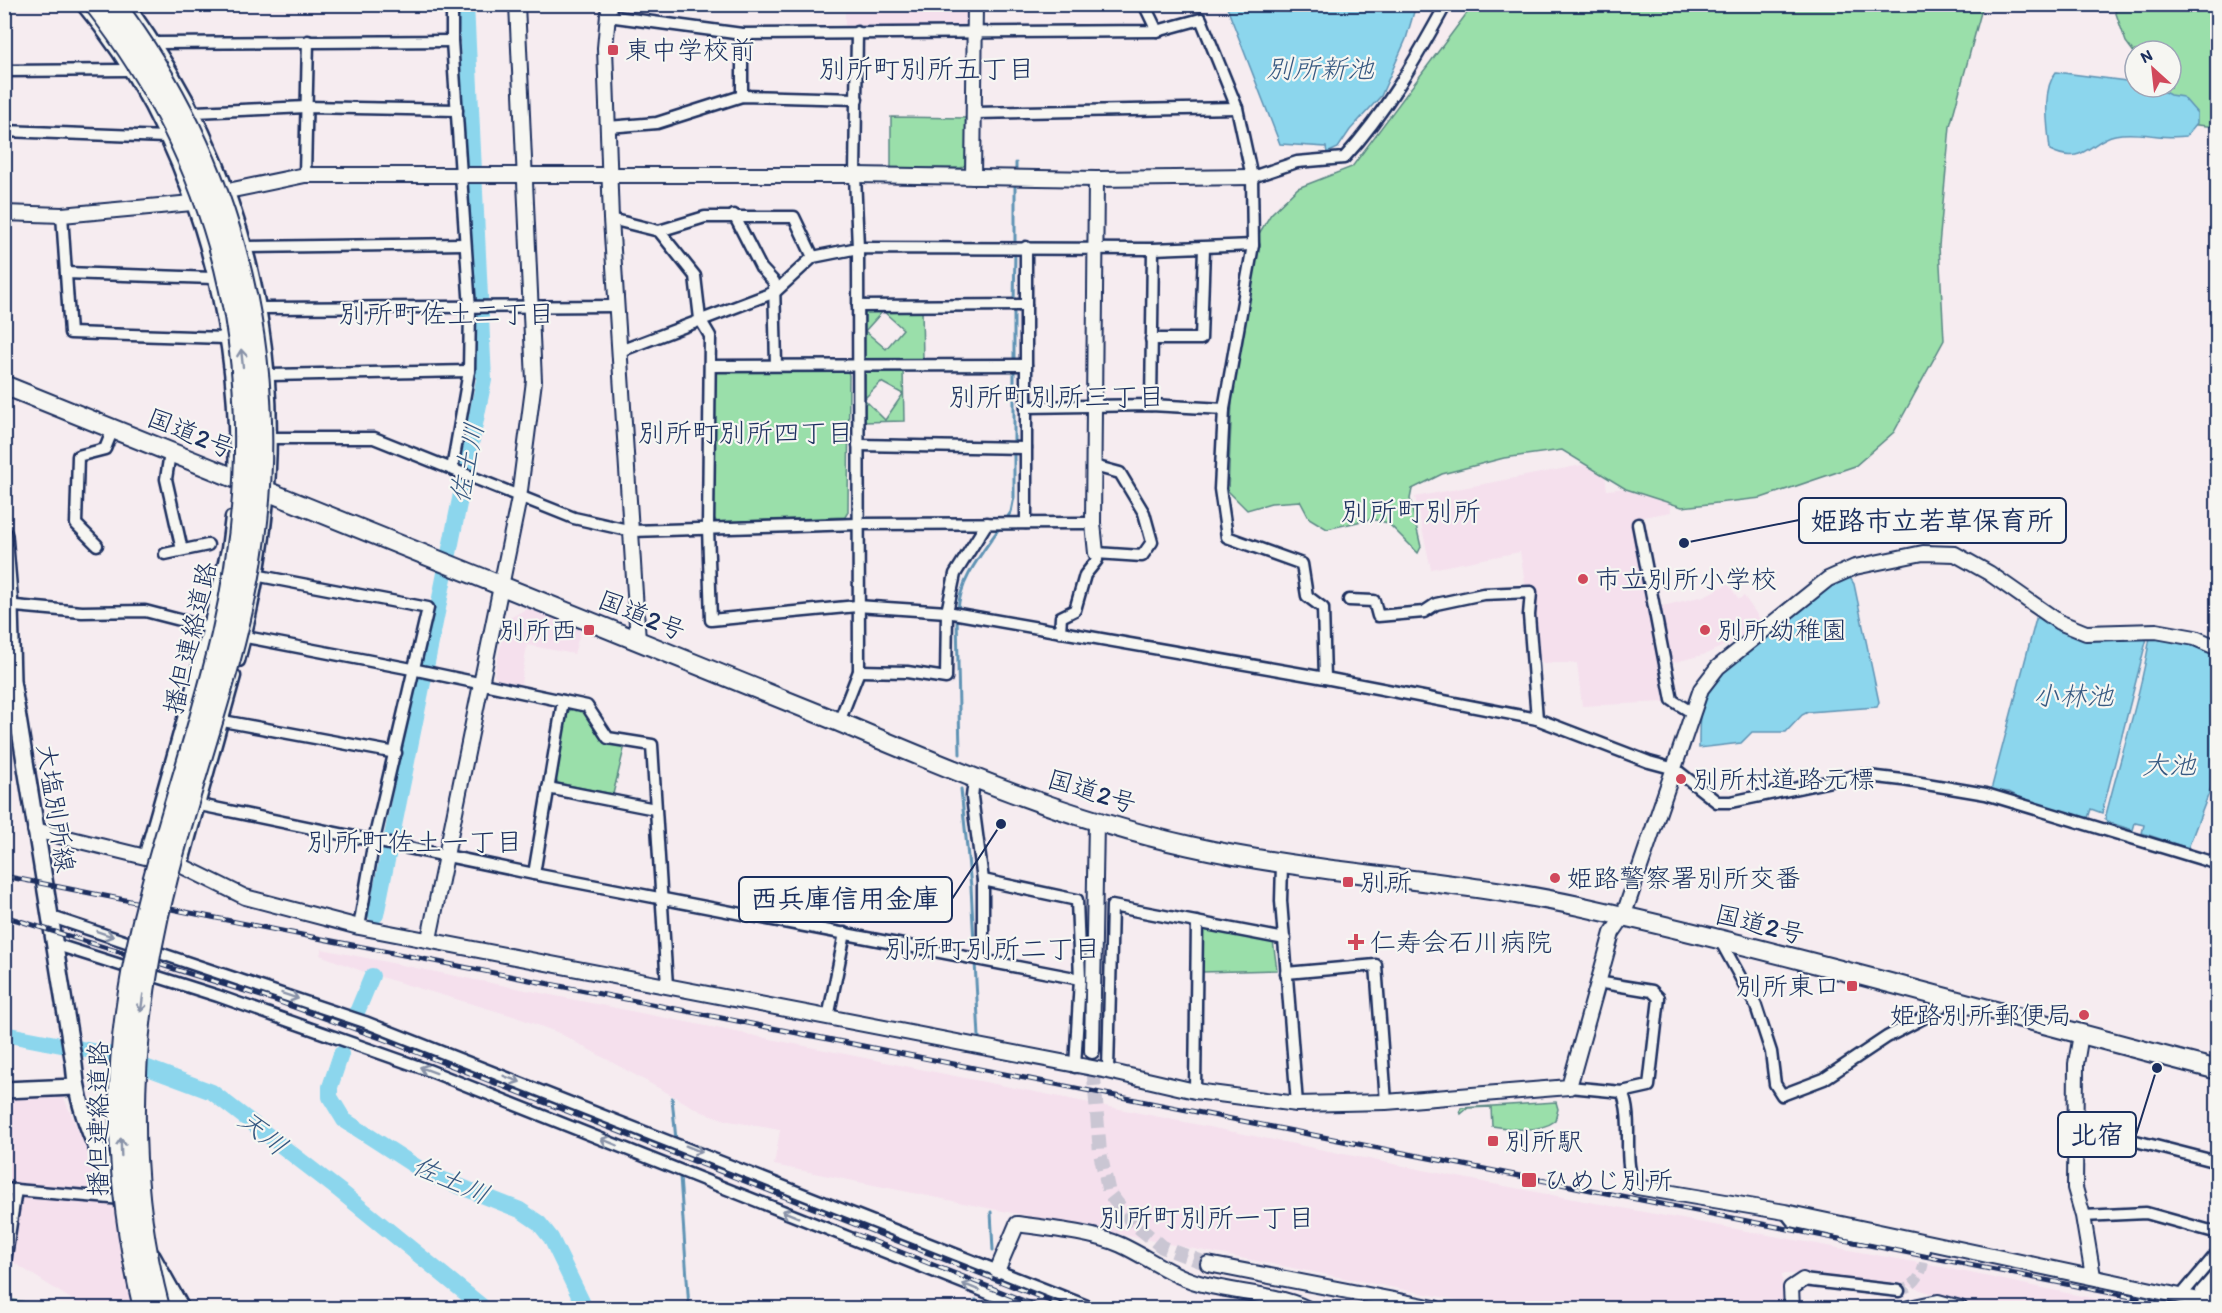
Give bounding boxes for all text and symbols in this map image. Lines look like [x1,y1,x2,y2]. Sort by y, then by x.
place label: 東中学校前 [625,34,755,66]
north arrow [2123,39,2183,99]
marker: 東中学校前 [606,43,620,57]
text: N [2137,45,2156,67]
district label: 別所町別所五丁目 [819,52,1035,85]
water label: 別所新池 [1266,52,1375,85]
district label: 別所町佐土二丁目 [339,297,555,330]
one-way arrow [236,348,247,368]
district label: 別所町別所三丁目 [949,380,1165,413]
street label: 国道2号 [143,401,239,465]
district label: 別所町別所四丁目 [638,416,854,449]
water label: 佐土川 [443,420,490,506]
district label: 別所町別所 [1341,494,1481,528]
callout: 姫路市立若草保育所 [1799,498,2066,543]
text: 姫路市立若草保育所 [1811,504,2054,537]
street label: 播但連絡道路 [157,558,223,718]
place label: 市立別所小学校 [1595,563,1777,595]
marker: 市立別所小学校 [1576,572,1590,586]
street label: 国道2号 [594,583,690,647]
place label: 別所西 [499,614,577,646]
place label: 別所幼稚園 [1717,614,1847,646]
marker: 別所西 [582,623,596,637]
marker: 別所幼稚園 [1698,623,1712,637]
water label: 小林池 [2033,679,2115,712]
street label: 大塩別所線 [30,741,82,875]
water label: 大池 [2142,748,2197,781]
street label: 国道2号 [1043,762,1141,820]
place label: 別所村道路元標 [1693,763,1875,795]
marker: 別所村道路元標 [1674,772,1688,786]
district label: 別所町佐土一丁目 [307,825,523,858]
place label: 姫路警察署別所交番 [1567,862,1801,894]
place label: 別所 [1360,866,1412,898]
marker: 姫路警察署別所交番 [1548,871,1562,885]
marker: 別所 [1341,875,1355,889]
callout: 西兵庫信用金庫 [739,877,952,922]
text: 西兵庫信用金庫 [751,882,940,915]
street label: 国道2号 [1712,897,1808,951]
place label: 仁寿会石川病院 [1370,926,1552,958]
one-way arrow [95,929,114,940]
district label: 別所町別所二丁目 [885,932,1101,965]
marker: 仁寿会石川病院 [1347,933,1365,951]
place label: 別所東口 [1736,970,1840,1002]
marker: 別所東口 [1845,979,1859,993]
one-way arrow [136,992,147,1012]
one-way arrow [280,992,299,1003]
place label: 姫路別所郵便局 [1890,999,2072,1031]
marker: 姫路別所郵便局 [2077,1008,2091,1022]
street label: 播但連絡道路 [82,1041,114,1197]
one-way arrow [419,1064,438,1075]
one-way arrow [502,1074,521,1085]
water label: 天川 [232,1103,295,1162]
callout: 北宿 [2058,1112,2136,1157]
text: 北宿 [2070,1118,2124,1151]
place label: 別所駅 [1505,1125,1583,1157]
marker: 別所駅 [1486,1134,1500,1148]
one-way arrow [601,1135,619,1146]
one-way arrow [115,1138,126,1158]
one-way arrow [684,1144,702,1155]
water label: 佐土川 [407,1148,495,1211]
place label: ひめじ別所 [1543,1164,1673,1196]
marker: ひめじ別所 [1520,1171,1538,1189]
district label: 別所町別所一丁目 [1099,1201,1315,1234]
one-way arrow [782,1208,800,1219]
one-way arrow [963,1281,981,1292]

